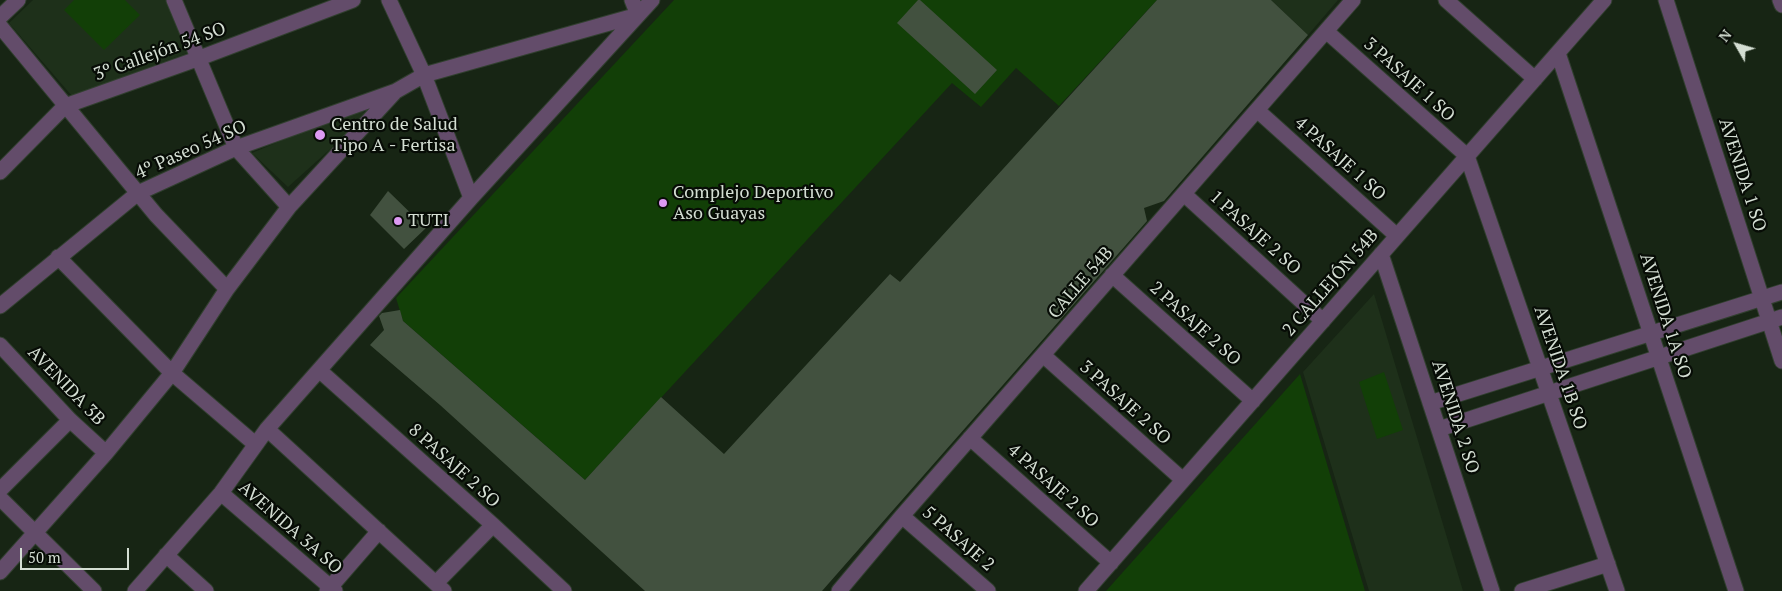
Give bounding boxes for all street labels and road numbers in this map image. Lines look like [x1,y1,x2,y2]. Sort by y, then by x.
street label: 3º Callejón 54 SO [91,18,229,86]
street label: 3 PASAJE 1 SO [1359,33,1459,127]
street label: 4 PASAJE 1 SO [1290,112,1390,206]
street label: AVENIDA 1 SO [1713,115,1771,235]
street label: 4º Paseo 54 SO [132,116,250,184]
street label: 1 PASAJE 2 SO [1205,186,1305,280]
street label: 2 CALLEJÓN 54B [1279,225,1383,341]
street label: CALLE 54B [1044,243,1118,323]
street label: AVENIDA 1A SO [1635,251,1695,381]
street label: 2 PASAJE 2 SO [1145,277,1245,371]
street label: AVENIDA 1B SO [1529,303,1591,433]
street label: AVENIDA 3B [23,342,109,430]
street label: 3 PASAJE 2 SO [1075,356,1175,450]
street label: AVENIDA 2 SO [1426,357,1484,477]
street label: 8 PASAJE 2 SO [404,419,504,513]
street label: 4 PASAJE 2 SO [1003,439,1103,533]
street label: AVENIDA 3A SO [234,477,346,579]
street label: 5 PASAJE 2 [918,502,998,576]

